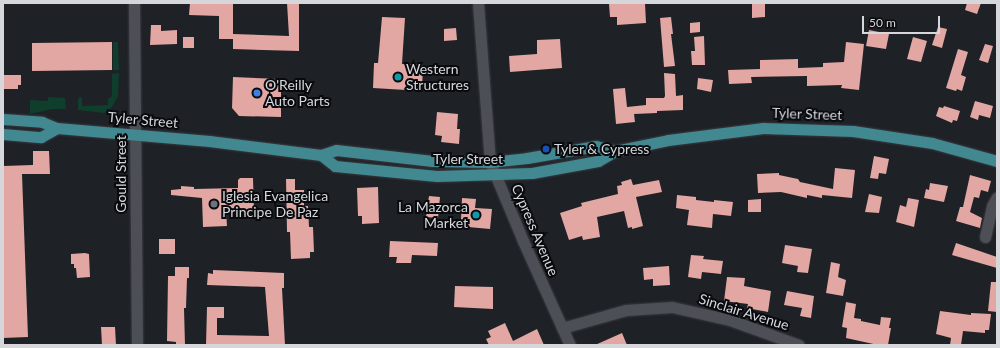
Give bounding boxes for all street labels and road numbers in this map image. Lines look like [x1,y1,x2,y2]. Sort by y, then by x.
street label: Tyler Street [771,104,843,124]
street label: Tyler Street [107,109,179,131]
street label: Gould Street [113,135,129,213]
street label: Tyler Street [433,151,503,167]
street label: Cypress Avenue [508,181,562,279]
street label: Sinclair Avenue [697,290,791,334]

